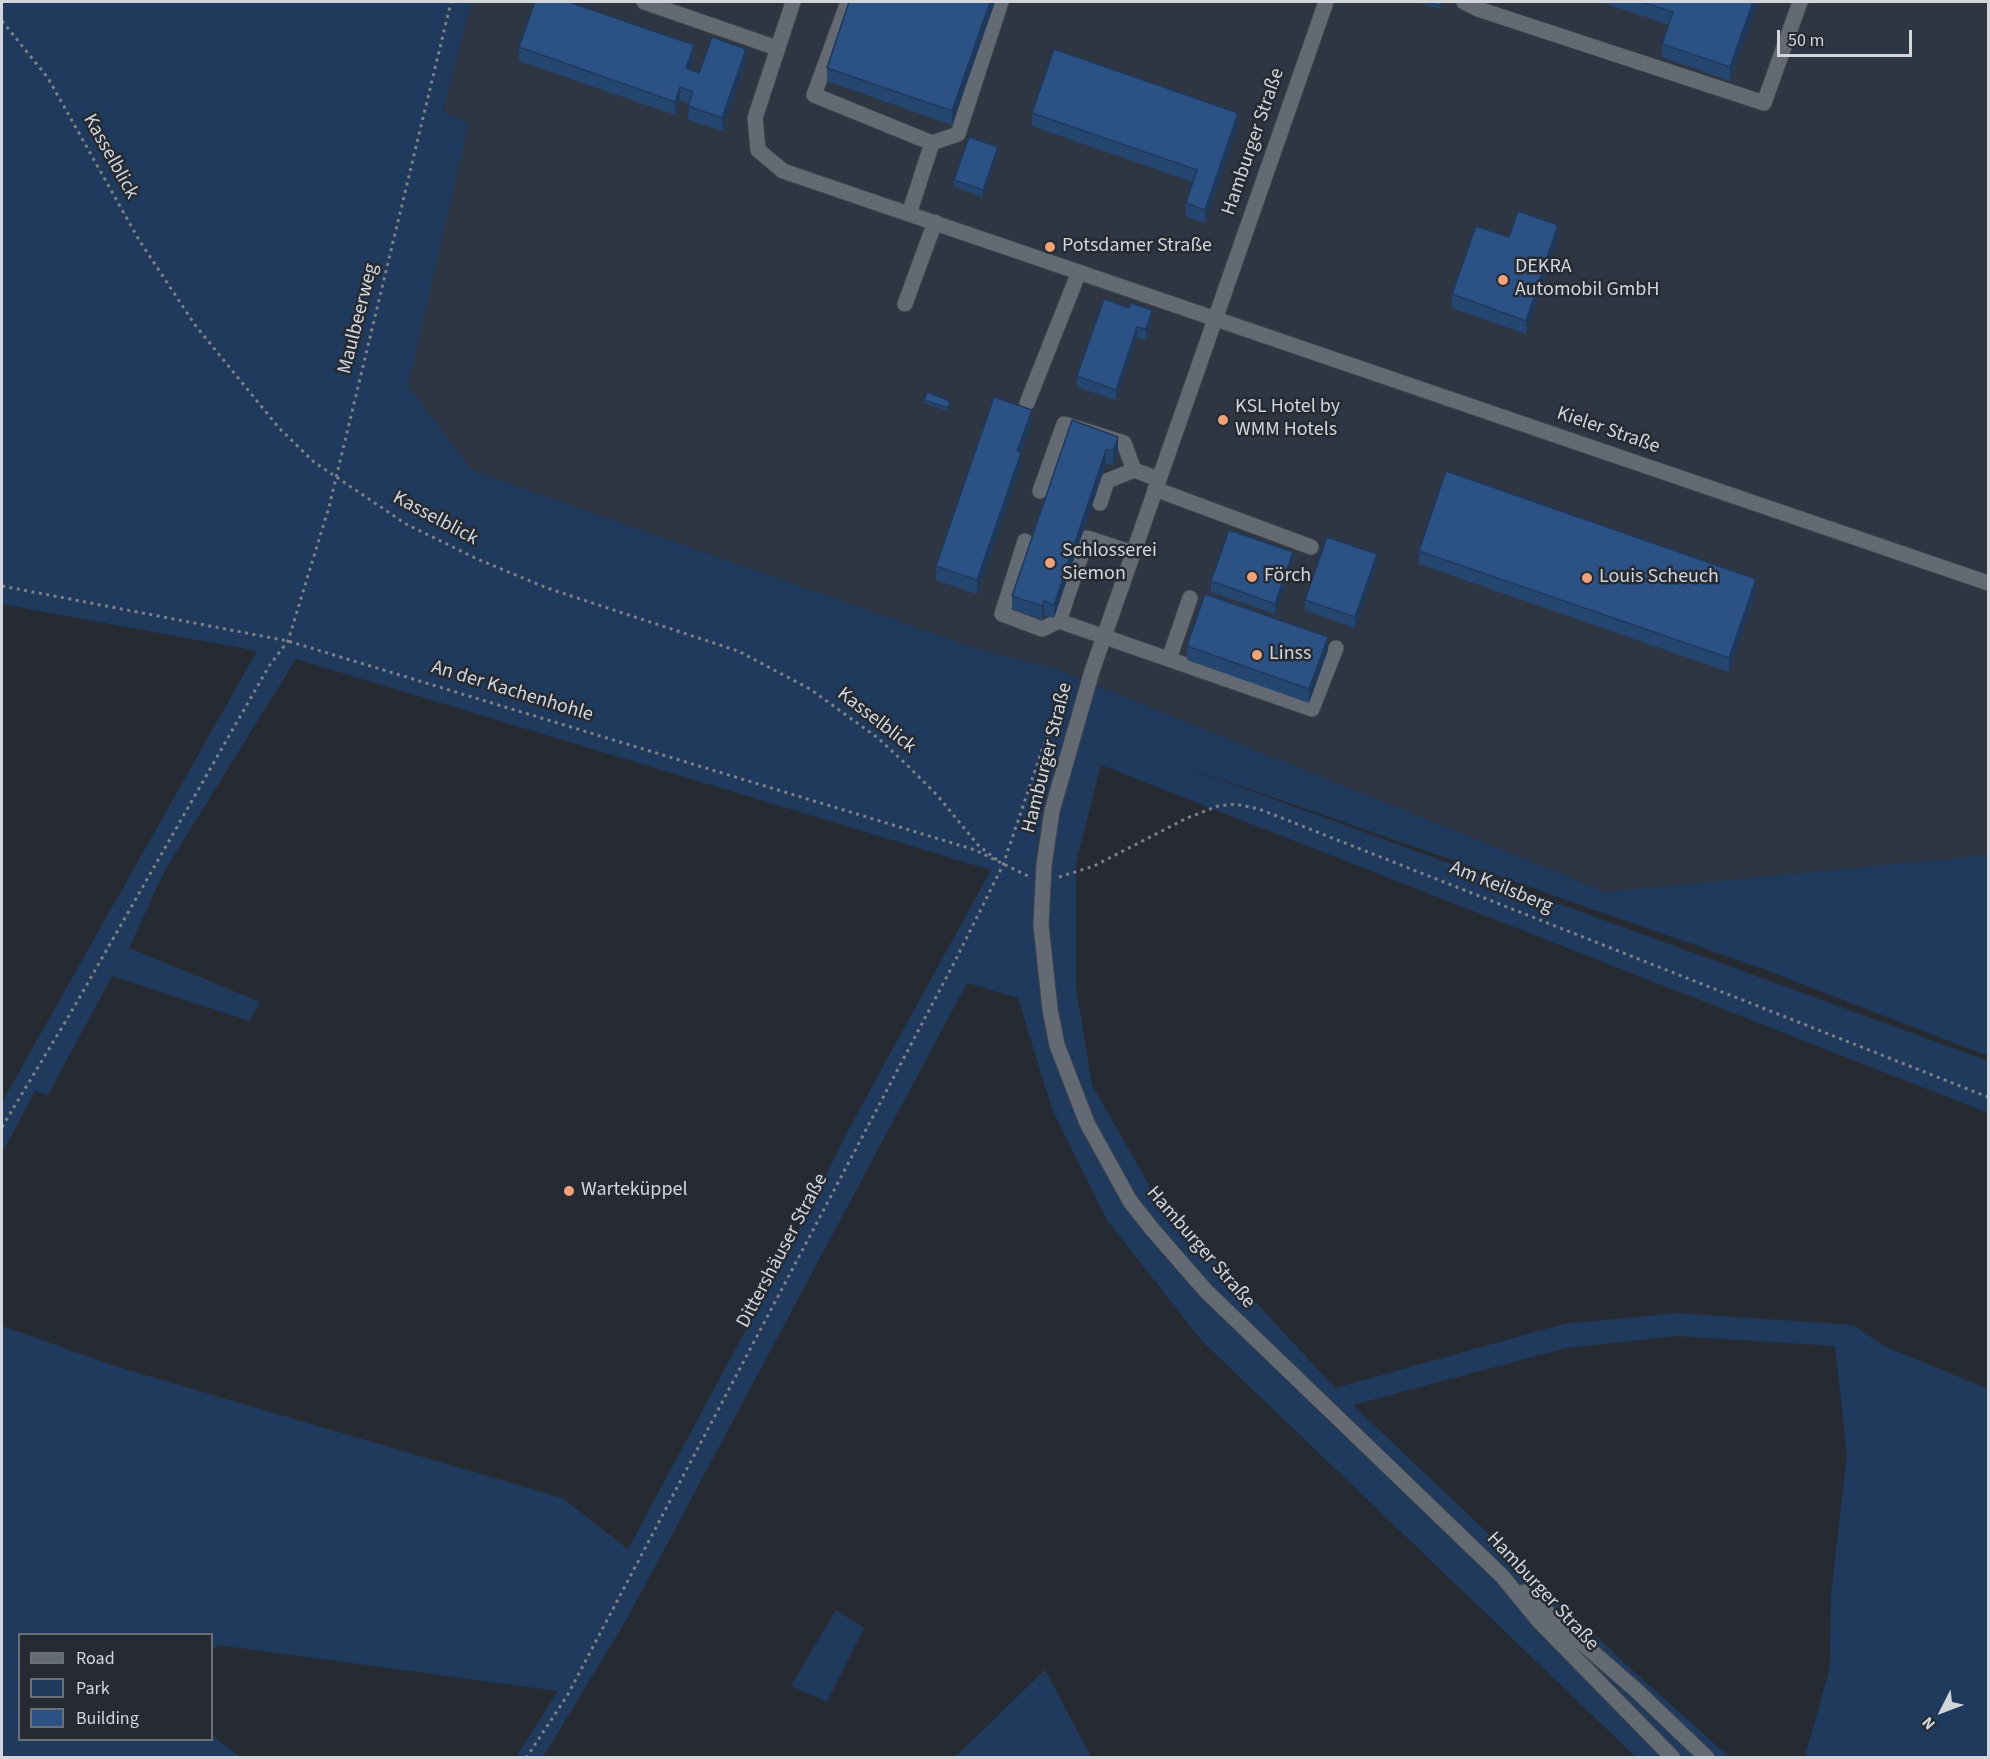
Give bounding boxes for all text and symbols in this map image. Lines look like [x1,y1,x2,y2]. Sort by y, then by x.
scale bar [1780,18,1915,56]
text: 50 m [1788,28,1824,53]
street label: Hamburger Straße [1218,65,1290,219]
street label: Kasselblick [77,110,143,204]
place label: Potsdamer Straße [1062,235,1212,259]
marker: Potsdamer Straße [1043,240,1057,254]
place label: DEKRA Automobil GmbH [1515,256,1659,303]
street label: Maulbeerweg [334,261,384,377]
marker: DEKRA Automobil GmbH [1496,273,1510,287]
place label: KSL Hotel by WMM Hotels [1235,396,1340,443]
street label: Kieler Straße [1553,402,1663,460]
marker: KSL Hotel by WMM Hotels [1216,413,1230,427]
street label: Kasselblick [388,486,482,552]
place label: Schlosserei Siemon [1062,540,1157,587]
marker: Schlosserei Siemon [1043,556,1057,570]
place label: Förch [1264,565,1311,589]
place label: Louis Scheuch [1599,566,1719,590]
marker: Förch [1245,570,1259,584]
marker: Louis Scheuch [1580,571,1594,585]
place label: Linss [1269,643,1311,667]
marker: Linss [1250,648,1264,662]
street label: An der Kachenhohle [428,656,596,728]
street label: Hamburger Straße [1018,680,1078,836]
street label: Kasselblick [832,683,920,759]
street label: Am Keilsberg [1446,856,1556,920]
street label: Dittershäuser Straße [732,1170,834,1332]
place label: Warteküppel [581,1179,688,1203]
street label: Hamburger Straße [1140,1182,1260,1314]
marker: Warteküppel [562,1184,576,1198]
street label: Hamburger Straße [1481,1528,1603,1656]
legend [18,1633,213,1741]
text: Road [76,1646,115,1671]
text: Park [76,1676,110,1701]
north arrow [1912,1681,1972,1741]
text: Building [76,1706,139,1731]
text: N [1917,1712,1940,1734]

